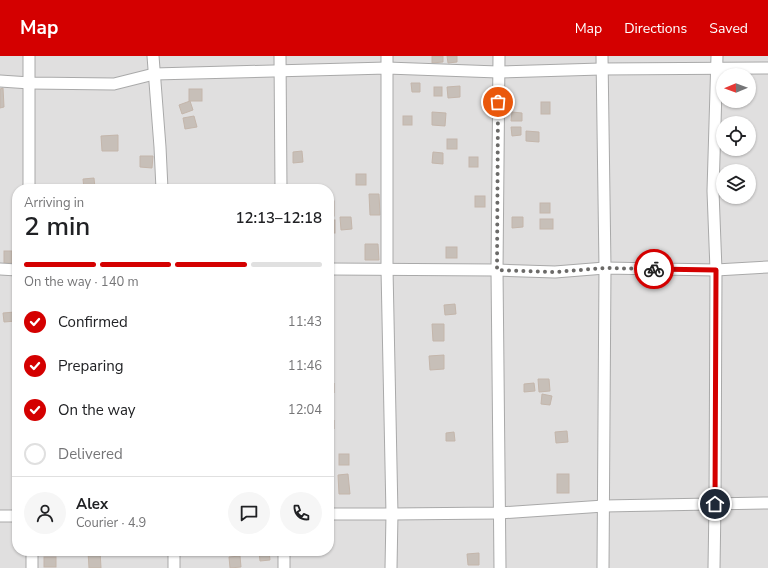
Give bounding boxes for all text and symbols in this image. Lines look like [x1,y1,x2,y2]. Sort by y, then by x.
text: Map [20,15,58,41]
text: Map [575,19,602,38]
text: Directions [624,19,687,38]
text: Saved [709,19,748,38]
north arrow [716,68,756,108]
map controls [716,68,756,204]
pin [481,85,515,119]
icon: bag [487,91,509,113]
button: locate [716,116,756,156]
button: layers [716,164,756,204]
text: Arriving in [24,194,84,212]
text: 12:13–12:18 [235,208,322,228]
text: 2 min [24,209,90,244]
courier [634,249,674,289]
icon: bike [643,258,665,280]
text: On the way · 140 m [24,273,139,291]
icon: check [24,311,46,333]
text: Confirmed [58,312,128,332]
text: 11:43 [288,313,322,331]
icon: check [24,355,46,377]
text: Preparing [58,356,123,376]
text: 11:46 [288,357,322,375]
icon: check [24,399,46,421]
text: On the way [58,400,136,420]
text: 12:04 [288,401,322,419]
text: Delivered [58,444,123,464]
pin [698,487,732,521]
button: person [24,492,66,534]
button: chat [228,492,270,534]
button: phone [280,492,322,534]
icon: home [704,493,726,515]
text: Alex [76,494,108,514]
text: Courier · 4.9 [76,514,146,532]

